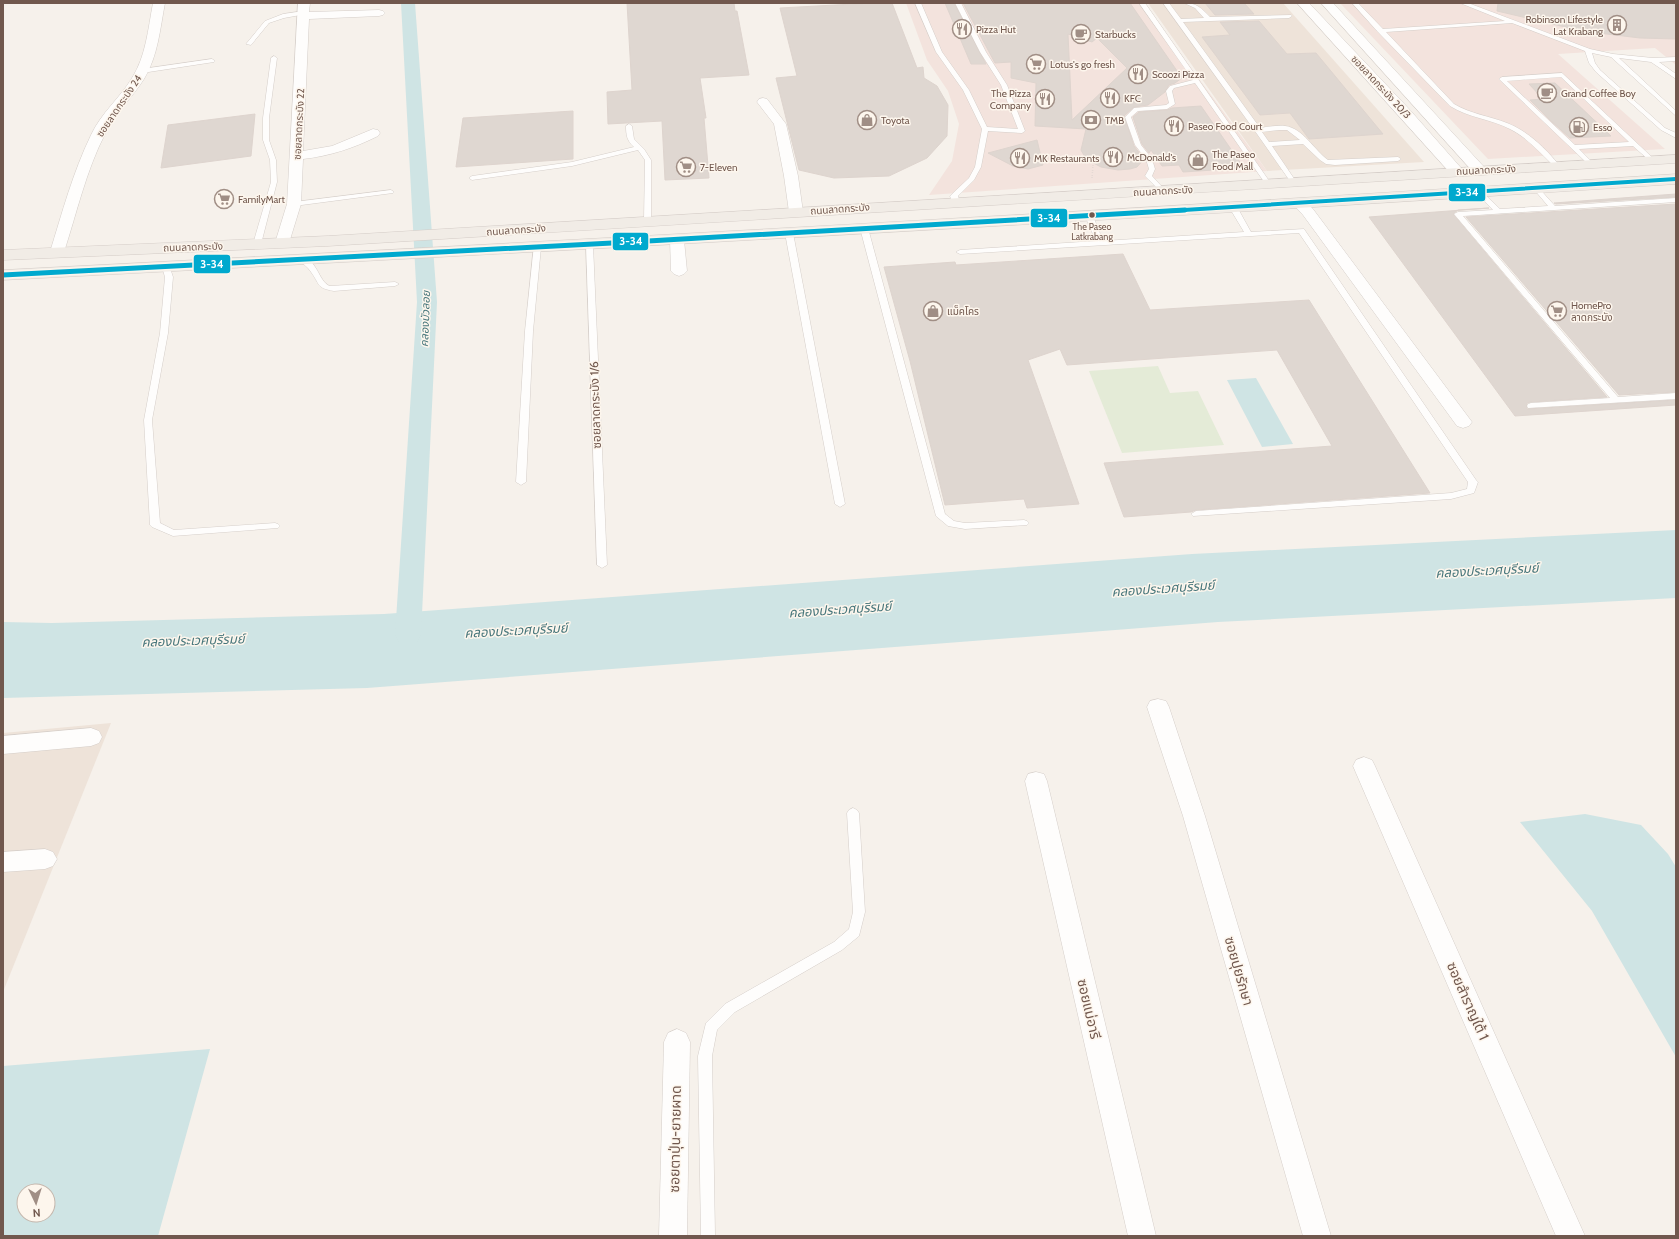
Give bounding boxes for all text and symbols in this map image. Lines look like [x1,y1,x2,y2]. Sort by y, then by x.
place label: Robinson Lifestyle Lat Krabang [1525,13,1604,38]
building icon: Robinson Lifestyle Lat Krabang [1606,14,1628,36]
restaurant icon: Pizza Hut [951,18,973,40]
place label: Pizza Hut [976,23,1016,36]
cafe icon: Starbucks [1070,23,1092,45]
place label: Starbucks [1095,28,1136,41]
supermarket icon: Lotus's go fresh [1025,53,1047,75]
street label: ซอยลาดกระบัง 20/3 [1348,53,1414,121]
place label: Lotus's go fresh [1050,58,1115,71]
restaurant icon: Scoozi Pizza [1127,63,1149,85]
place label: Scoozi Pizza [1152,68,1204,81]
street label: ซอยลาดกระบัง 24 [93,72,145,140]
cafe icon: Grand Coffee Boy [1536,82,1558,104]
place label: The Pizza Company [990,87,1031,112]
restaurant icon: KFC [1099,87,1121,109]
place label: Grand Coffee Boy [1561,87,1636,100]
street label: ซอยลาดกระบัง 22 [291,88,307,160]
restaurant icon: The Pizza Company [1034,88,1056,110]
place label: KFC [1124,92,1141,105]
shop icon: Toyota [856,109,878,131]
bank icon: TMB [1080,109,1102,131]
place label: Toyota [881,114,910,127]
place label: TMB [1105,114,1124,127]
restaurant icon: Paseo Food Court [1163,115,1185,137]
fuel station icon: Esso [1568,116,1590,138]
place label: Paseo Food Court [1188,120,1263,133]
place label: Esso [1593,121,1613,134]
restaurant icon: McDonald's [1102,146,1124,168]
restaurant icon: MK Restaurants [1009,147,1031,169]
place label: The Paseo Food Mall [1212,148,1256,173]
shop icon: The Paseo Food Mall [1187,149,1209,171]
place label: McDonald's [1127,151,1176,164]
place label: MK Restaurants [1034,152,1099,165]
supermarket icon: 7-Eleven [675,156,697,178]
place label: 7-Eleven [700,161,738,174]
street label: ถนนลาดกระบัง [1456,162,1516,178]
street label: ถนนลาดกระบัง [1133,183,1193,199]
line badge: 3-34 [1448,183,1486,202]
text: 3-34 [1455,185,1479,199]
supermarket icon: FamilyMart [213,188,235,210]
place label: FamilyMart [238,193,285,206]
street label: ถนนลาดกระบัง [810,200,870,218]
line badge: 3-34 [1030,208,1068,228]
marker: The Paseo Latkrabang [1087,210,1097,220]
text: 3-34 [1037,211,1061,225]
street label: ถนนลาดกระบัง [486,221,546,239]
place label: The Paseo Latkrabang [1071,221,1113,242]
line badge: 3-34 [612,232,649,251]
text: 3-34 [619,234,643,248]
street label: ถนนลาดกระบัง [163,239,223,255]
line badge: 3-34 [193,254,231,274]
text: 3-34 [200,257,224,271]
water label: คลองบัวลอย [417,289,433,347]
place label: HomePro ลาดกระบัง [1571,299,1613,324]
shop icon: แม็คโคร [922,300,944,322]
supermarket icon: HomePro ลาดกระบัง [1546,300,1568,322]
place label: แม็คโคร [947,305,979,318]
street label: ซอยลาดกระบัง 1/6 [586,361,604,449]
water label: คลองประเวศบุรีรมย์ [1435,559,1542,582]
water label: คลองประเวศบุรีรมย์ [1111,576,1218,601]
water label: คลองประเวศบุรีรมย์ [788,597,895,622]
water label: คลองประเวศบุรีรมย์ [464,619,571,642]
water label: คลองประเวศบุรีรมย์ [141,630,248,651]
street label: ซอยปุยรักษา [1221,934,1257,1008]
street label: ซอยสำราญใต้ 1 [1443,959,1493,1043]
street label: ซอยแม่อารี [1073,977,1105,1041]
street label: ซอยตาปุ่น-ยายผาด [665,1085,685,1193]
north arrow [16,1183,56,1223]
text: N [32,1206,41,1220]

